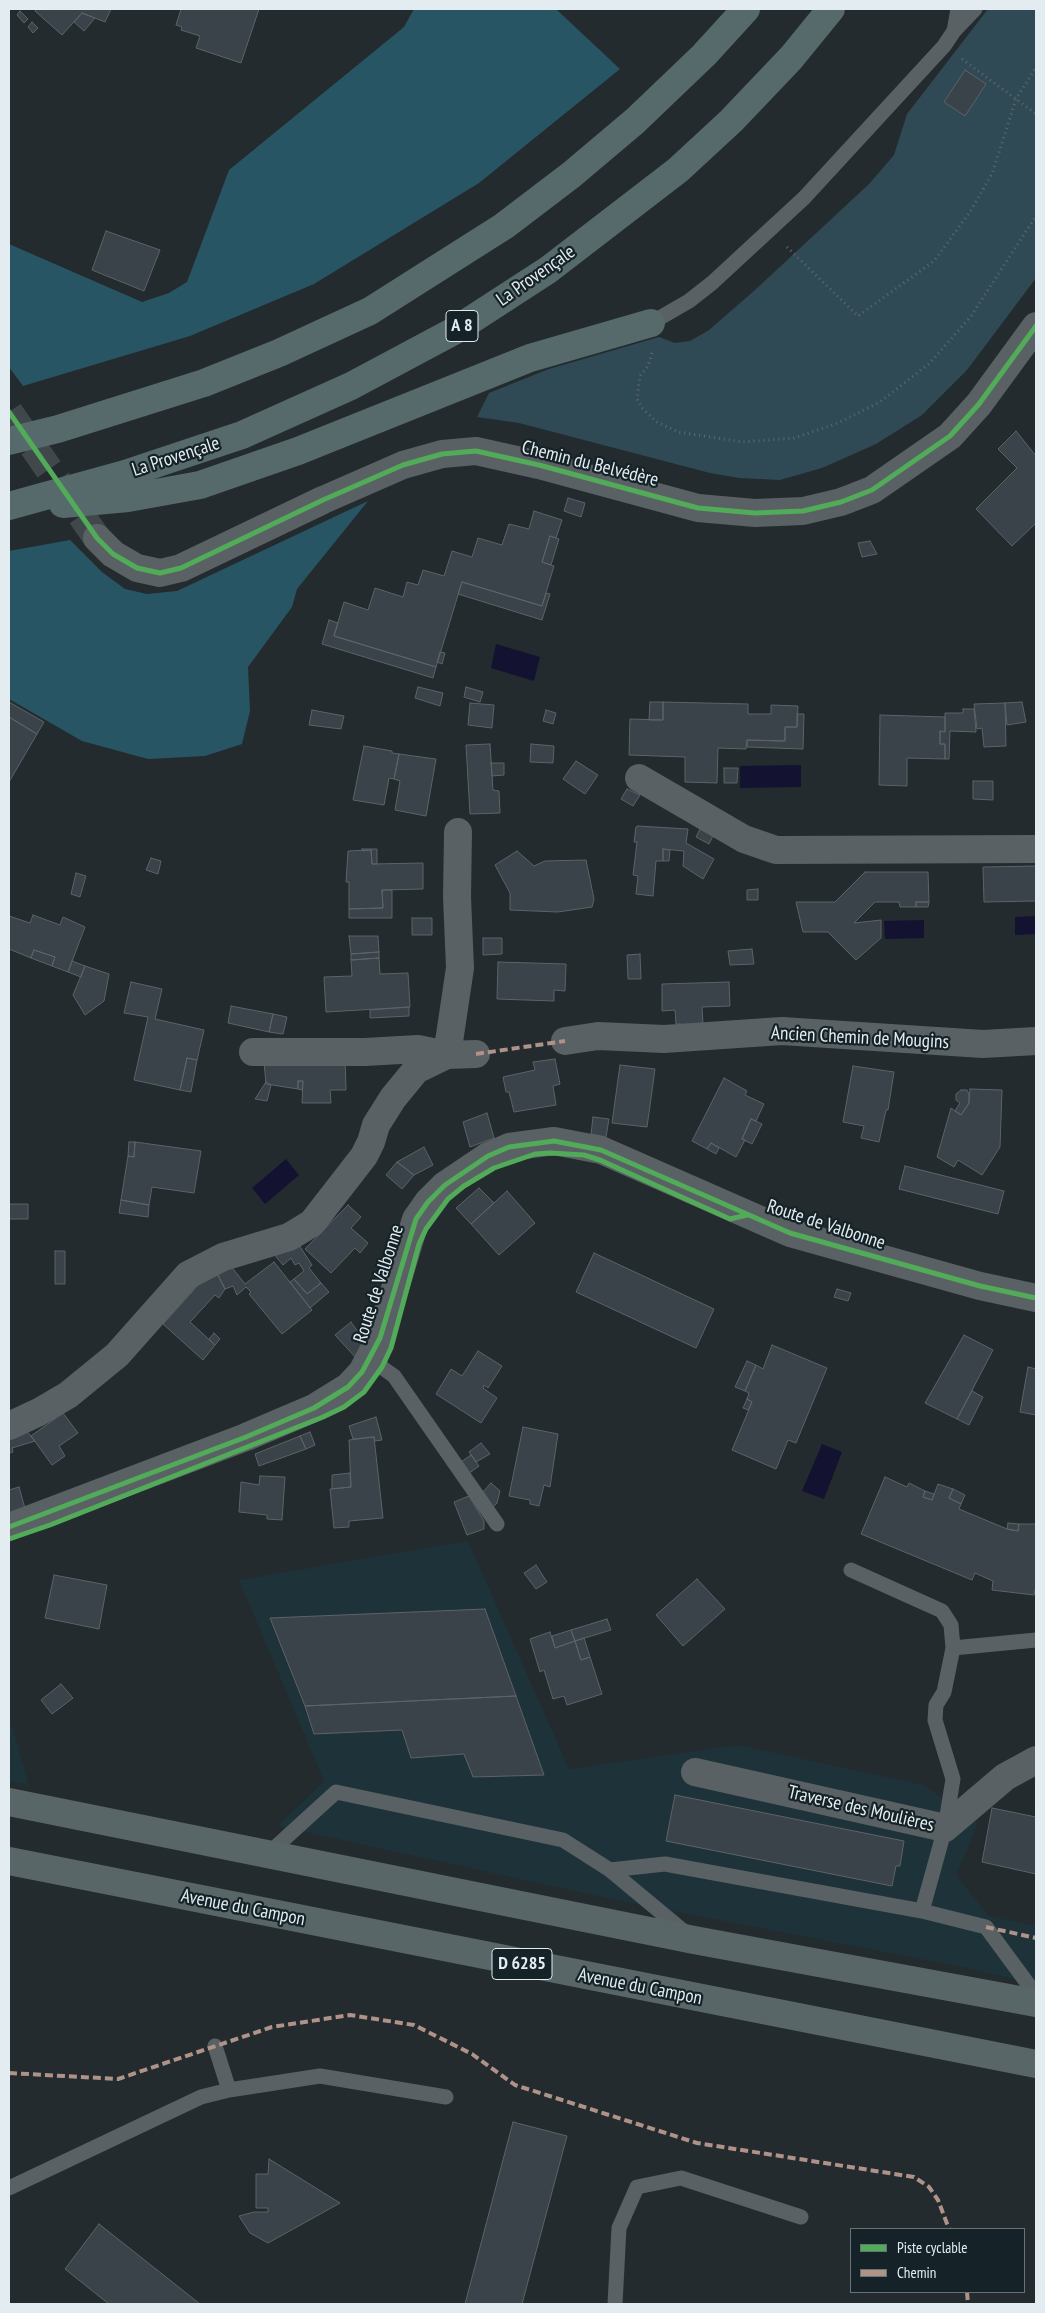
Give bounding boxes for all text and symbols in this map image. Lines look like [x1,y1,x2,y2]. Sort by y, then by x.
street label: La Provençale [492,241,580,311]
road number: A 8 [446,310,478,342]
street label: La Provençale [129,432,223,482]
street label: Chemin du Belvédère [519,436,661,492]
street label: Ancien Chemin de Mougins [771,1022,949,1054]
street label: Route de Valbonne [764,1195,888,1255]
street label: Route de Valbonne [349,1222,409,1346]
street label: Traverse des Moulières [786,1781,936,1837]
street label: Avenue du Campon [179,1885,307,1931]
road number: D 6285 [492,1948,552,1980]
street label: Avenue du Campon [576,1964,704,2010]
legend [850,2228,1025,2293]
text: Piste cyclable [897,2238,967,2257]
text: Chemin [897,2263,936,2282]

